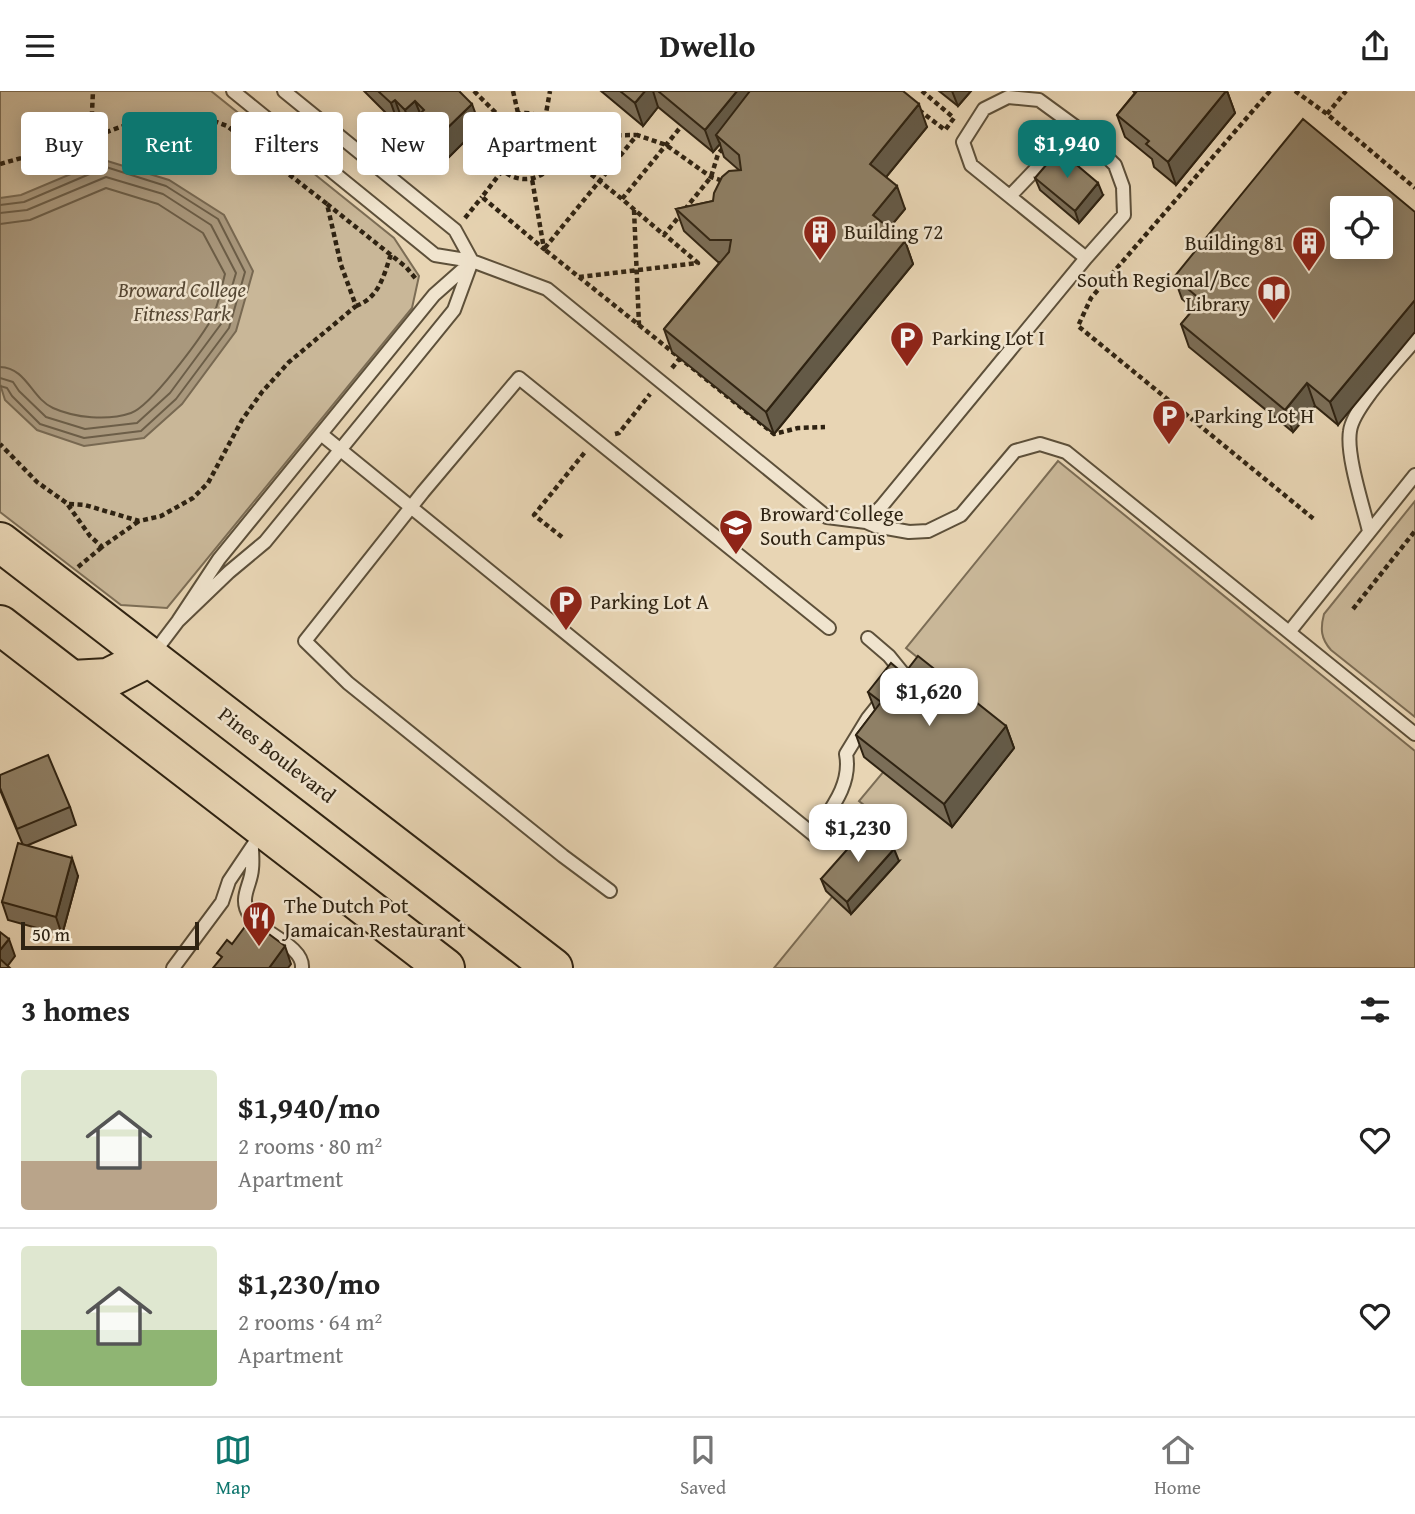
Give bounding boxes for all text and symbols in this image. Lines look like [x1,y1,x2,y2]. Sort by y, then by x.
text: Dwello [660,22,755,69]
icon: menu [21,27,59,65]
icon: share [1356,27,1394,65]
chip: Buy [21,112,108,175]
chip: Rent [122,112,217,175]
chip: Filters [231,112,343,175]
chip: New [357,112,449,175]
chip: Apartment [463,112,621,175]
pin: $1,940 [1010,120,1124,180]
text: $1,940 [1034,126,1100,159]
map controls [1330,196,1393,259]
button: locate [1330,196,1393,259]
building icon: Building 72 [801,213,839,262]
place label: Building 72 [844,216,943,247]
building icon: Building 81 [1290,224,1328,273]
place label: Building 81 [1185,227,1284,258]
place label: South Regional/Bcc Library [1077,264,1251,319]
library icon: South Regional/Bcc Library [1255,273,1293,322]
park label: Broward College Fitness Park [117,274,246,329]
parking icon: Parking Lot I [888,319,926,368]
place label: Parking Lot I [932,322,1045,353]
parking icon: Parking Lot H [1150,397,1188,446]
place label: Parking Lot H [1194,400,1314,431]
place label: Broward College South Campus [760,498,904,553]
school or university icon: Broward College South Campus [717,507,755,556]
parking icon: Parking Lot A [547,583,585,632]
place label: Parking Lot A [590,586,709,617]
pin: $1,620 [872,669,986,728]
text: $1,620 [896,674,962,707]
street label: Pines Boulevard [212,699,343,811]
pin: $1,230 [801,805,915,864]
text: $1,230 [825,810,891,843]
place label: The Dutch Pot Jamaican Restaurant [281,890,466,945]
restaurant icon: The Dutch Pot Jamaican Restaurant [240,899,278,948]
scale bar [21,919,200,951]
text: 50 m [32,920,70,948]
text: 3 homes [21,988,130,1032]
icon: filters [1356,991,1394,1029]
text: $1,940/mo [238,1085,380,1129]
icon: home [77,1098,161,1182]
icon: heart [1356,1121,1394,1159]
text: 2 rooms · 80 m² [238,1129,382,1162]
text: Apartment [238,1162,343,1195]
text: $1,230/mo [238,1261,380,1305]
icon: home [77,1274,161,1358]
icon: heart [1356,1297,1394,1335]
text: 2 rooms · 64 m² [238,1305,382,1338]
text: Apartment [238,1338,343,1371]
tab: Map [214,1431,252,1501]
tab: Saved [680,1431,726,1501]
tab: Home [1154,1431,1201,1501]

